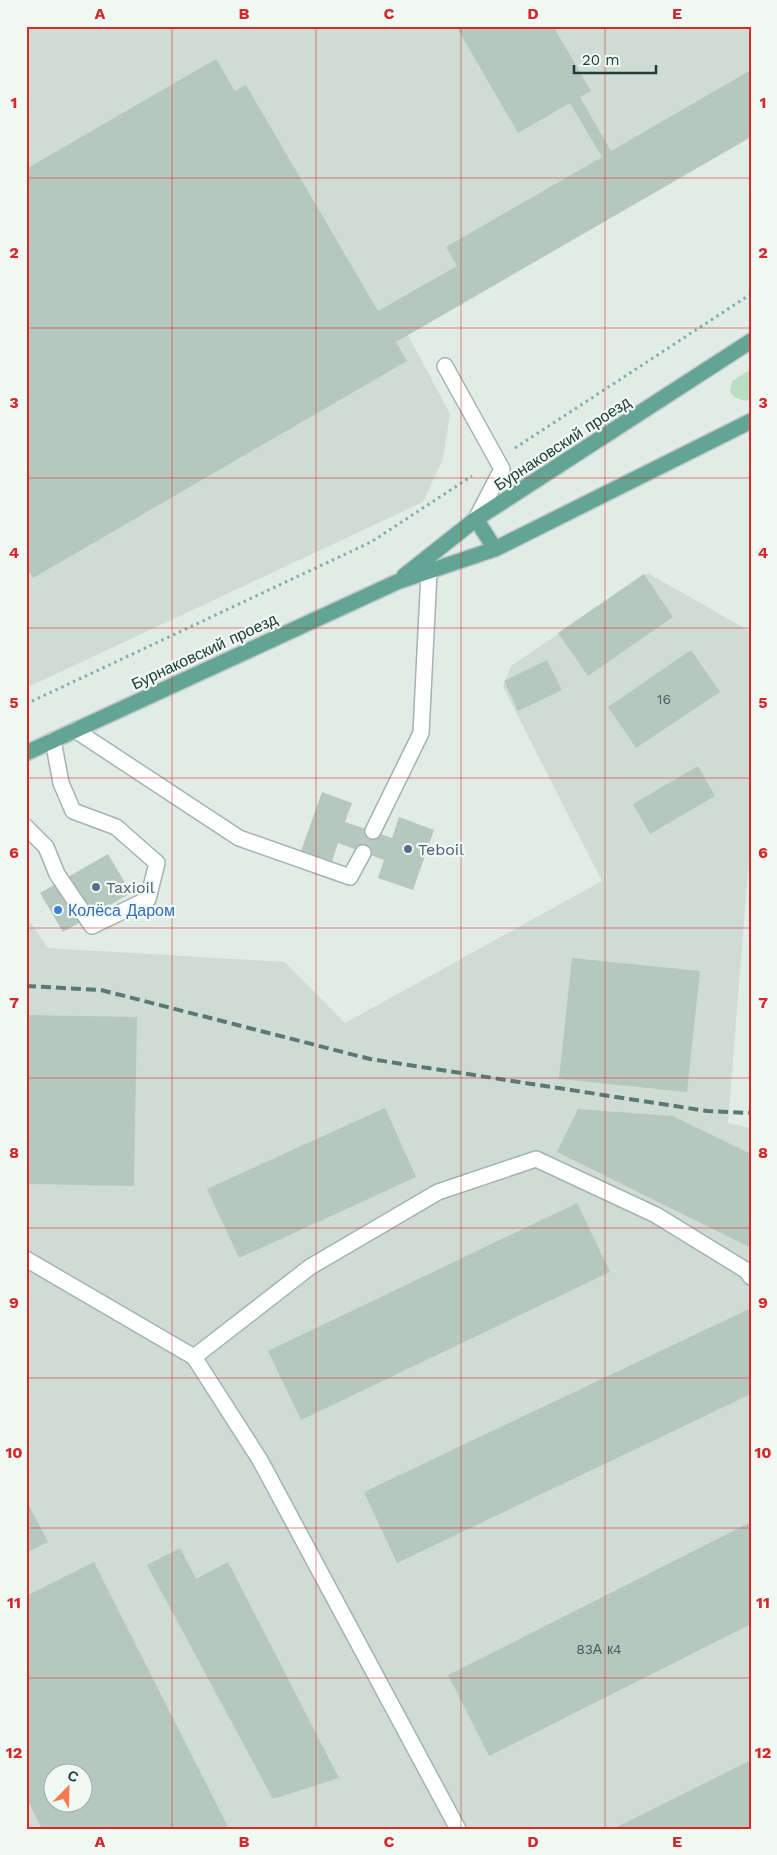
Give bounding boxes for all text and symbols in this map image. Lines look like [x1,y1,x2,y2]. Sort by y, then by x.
text: A [95,4,106,23]
text: B [239,4,250,23]
text: C [384,4,395,23]
text: D [527,4,539,23]
text: E [672,4,682,23]
scale bar [574,42,657,74]
text: 20 m [582,51,620,69]
text: 1 [11,93,17,112]
text: 1 [760,93,766,112]
text: 2 [9,243,19,262]
text: 2 [758,243,768,262]
street label: Бурнаковский проезд [491,392,635,495]
text: 3 [9,393,19,412]
text: 3 [758,393,768,412]
text: 4 [9,543,19,562]
text: 4 [758,543,768,562]
street label: Бурнаковский проезд [128,609,281,694]
house number: 16 [657,691,671,707]
text: 5 [9,693,19,712]
text: 5 [758,693,768,712]
place label: Teboil [418,840,464,859]
text: 6 [9,843,19,862]
marker: Teboil [402,843,414,855]
text: 6 [758,843,768,862]
place label: Taxioil [106,878,155,897]
marker: Taxioil [90,881,102,893]
place label: Колёса Даром [68,901,175,920]
marker: Колёса Даром [52,904,64,916]
text: 7 [9,993,19,1012]
text: 7 [758,993,768,1012]
text: 8 [9,1143,19,1162]
text: 8 [758,1143,768,1162]
text: 9 [9,1293,19,1312]
text: 9 [758,1293,768,1312]
text: 10 [5,1443,23,1462]
text: 10 [754,1443,772,1462]
text: 11 [7,1593,21,1612]
text: 11 [756,1593,770,1612]
house number: 83А к4 [576,1641,622,1657]
text: 12 [6,1743,22,1762]
text: 12 [755,1743,771,1762]
north arrow [42,1762,92,1812]
text: С [65,1767,81,1785]
text: A [95,1832,106,1851]
text: B [239,1832,250,1851]
text: C [384,1832,395,1851]
text: D [527,1832,539,1851]
text: E [672,1832,682,1851]

